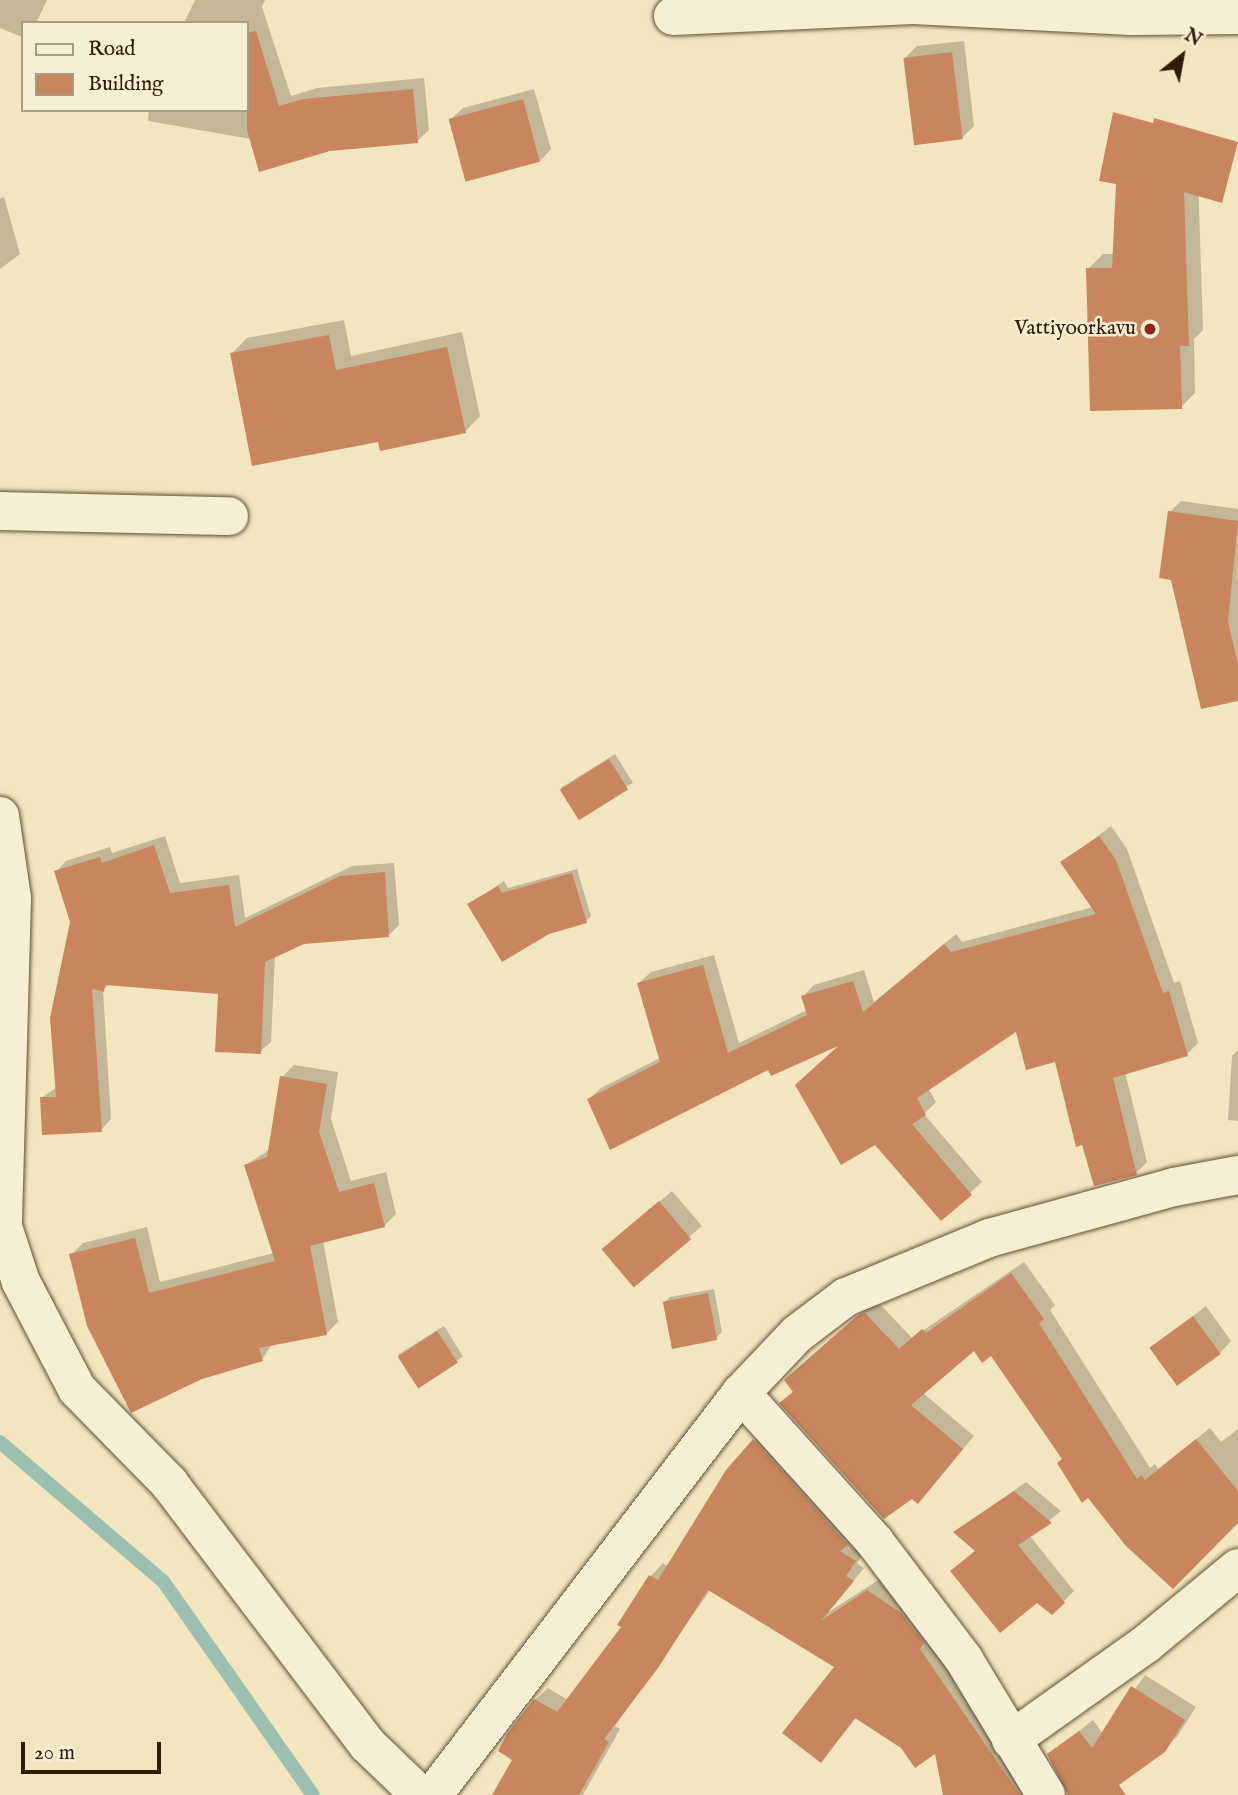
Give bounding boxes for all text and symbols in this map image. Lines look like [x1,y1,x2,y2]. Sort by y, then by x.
legend [21,21,248,112]
north arrow [1147,21,1217,91]
text: N [1180,23,1206,53]
text: Road [88,36,135,63]
text: Building [88,71,163,98]
place label: Vattiyoorkavu [1014,316,1136,342]
marker: Vattiyoorkavu [1142,321,1158,337]
scale bar [24,1728,164,1772]
text: 20 m [34,1740,75,1767]

